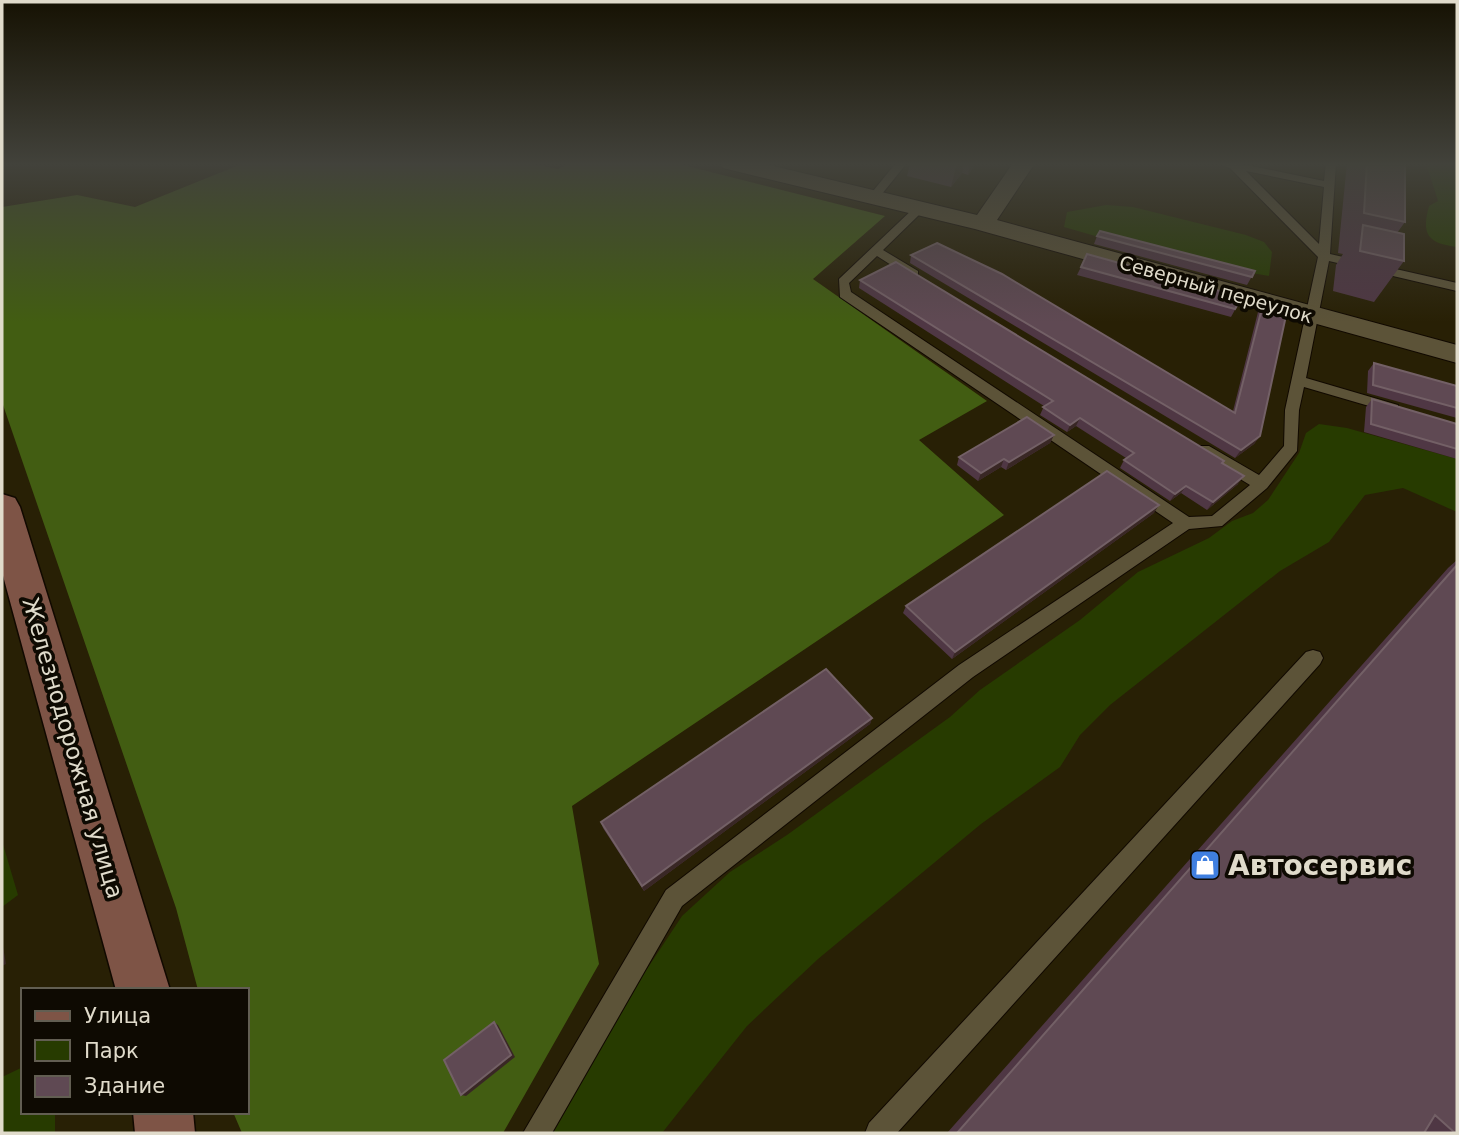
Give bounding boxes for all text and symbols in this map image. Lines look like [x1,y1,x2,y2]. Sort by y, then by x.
street label: Северный переулок [1117,251,1315,327]
street label: Железнодорожная улица [18,595,128,901]
shop icon: Автосервис [1188,848,1222,882]
place label: Автосервис [1228,849,1412,882]
legend [21,988,248,1114]
text: Улица [84,1004,151,1028]
text: Парк [84,1039,139,1063]
text: Здание [84,1074,165,1098]

